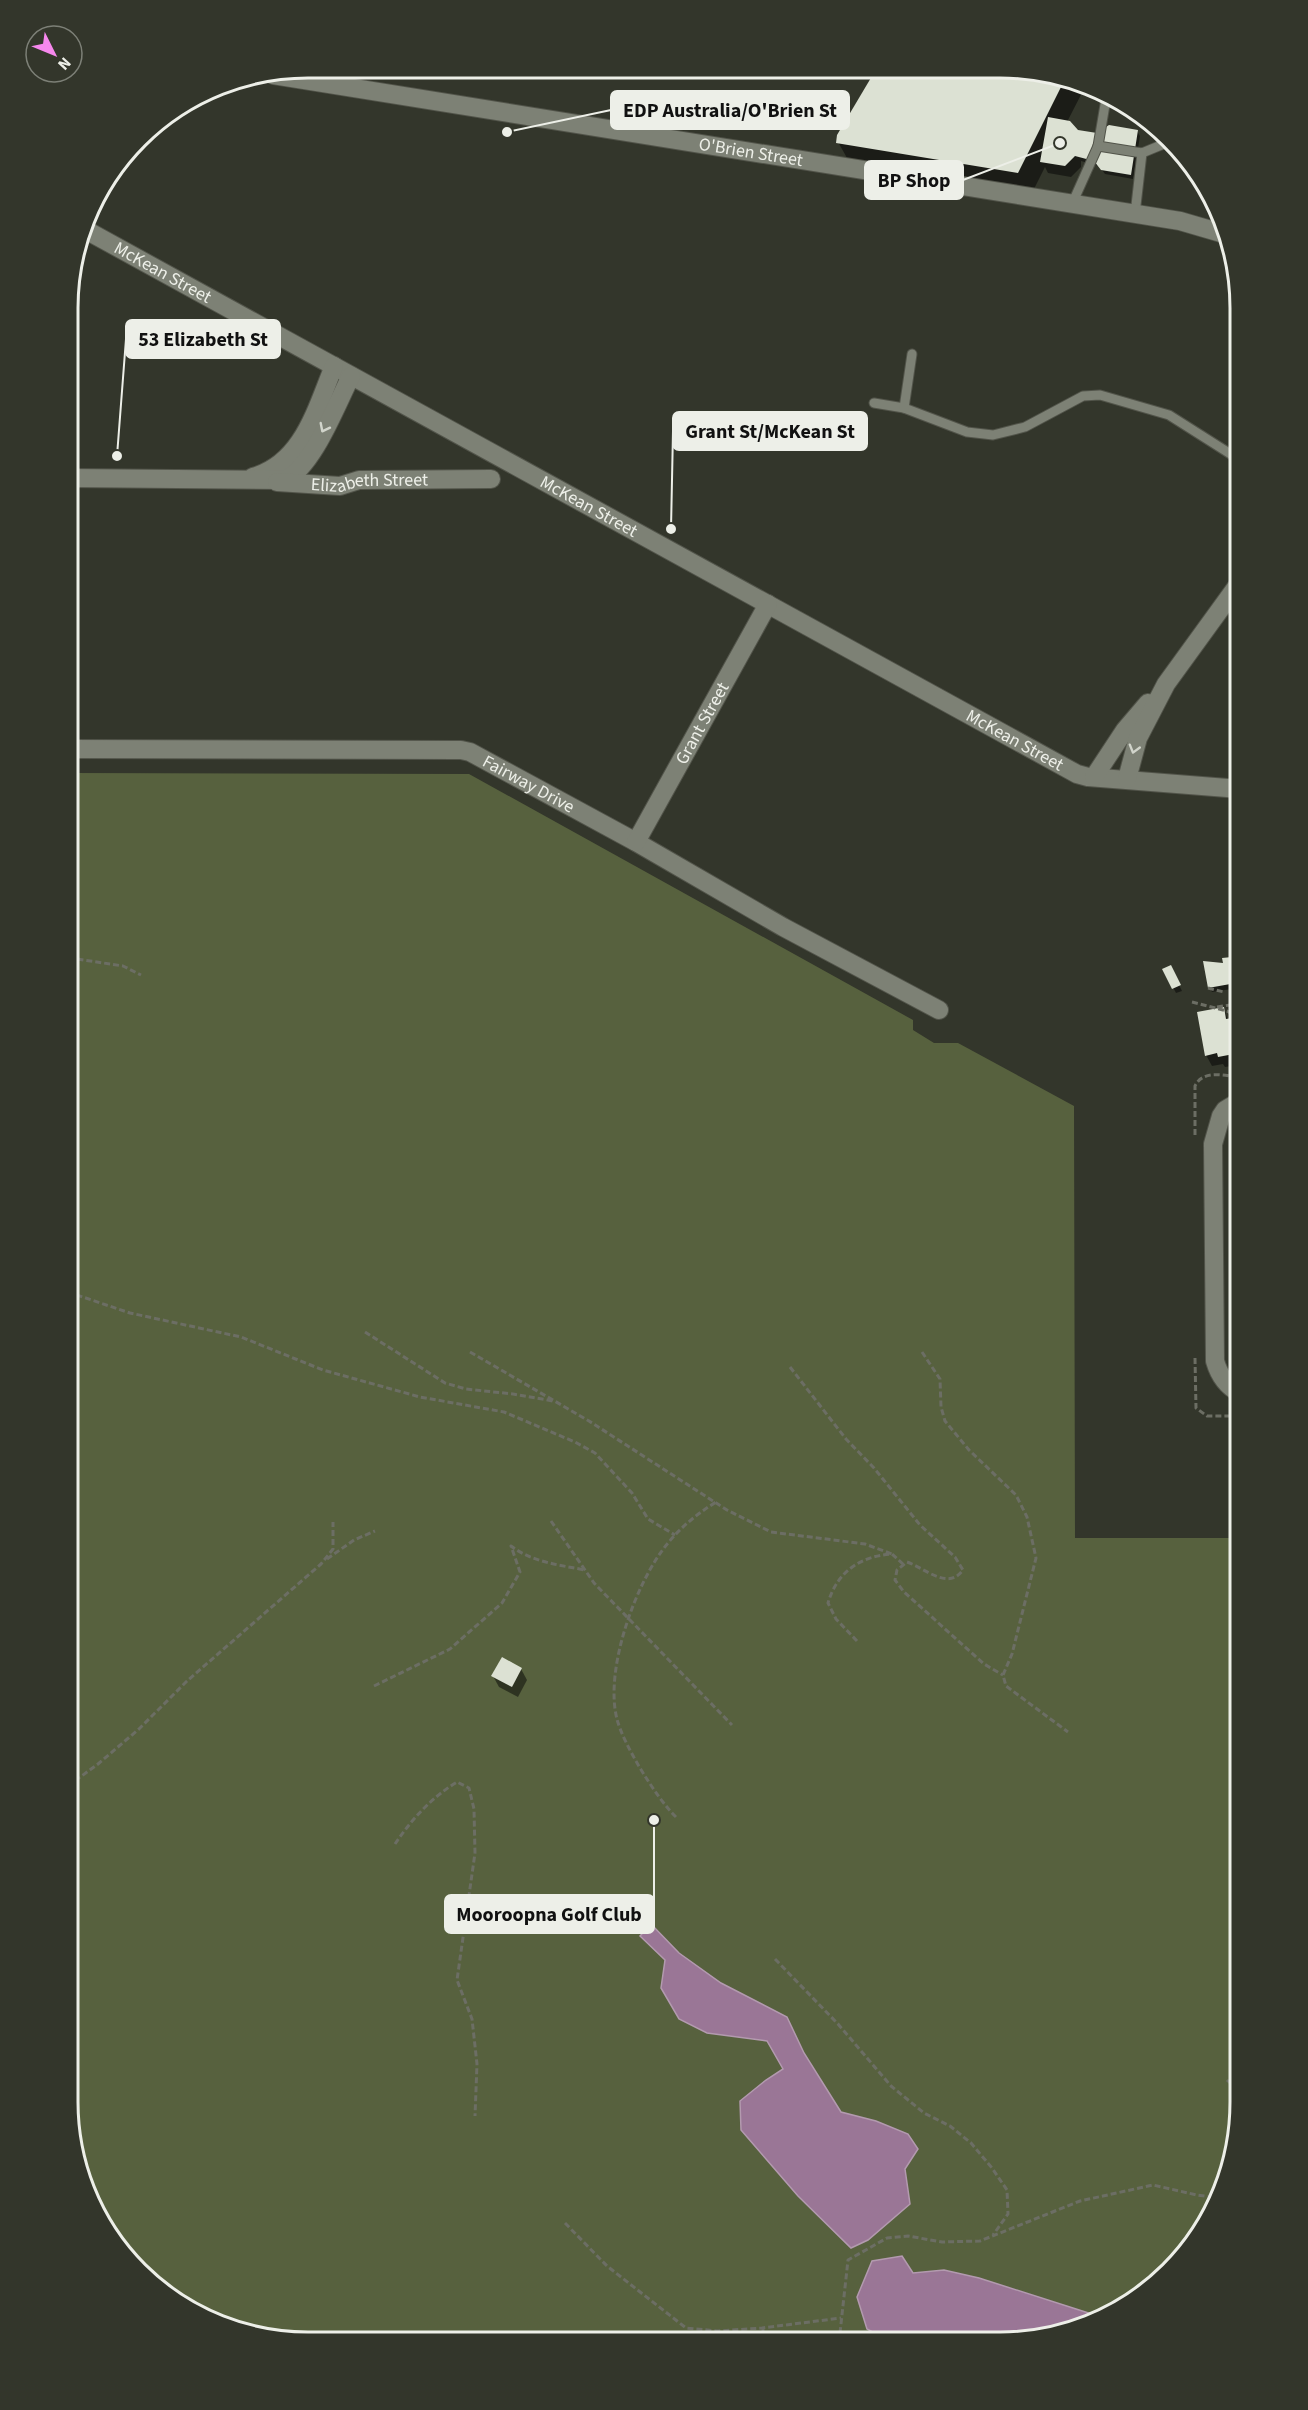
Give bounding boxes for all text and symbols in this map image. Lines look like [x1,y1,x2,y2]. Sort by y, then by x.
north arrow [24,24,84,84]
text: N [53,52,76,75]
callout: EDP Australia/O'Brien St [611,91,849,129]
text: EDP Australia/O'Brien St [623,97,837,125]
street label: O'Brien Street [697,132,805,173]
callout: BP Shop [865,161,963,199]
text: BP Shop [877,167,951,195]
street label: McKean Street [109,236,216,310]
callout: 53 Elizabeth St [126,320,280,358]
text: 53 Elizabeth St [138,326,268,354]
callout: Grant St/McKean St [673,412,867,450]
text: Grant St/McKean St [685,418,855,446]
one-way arrow [320,422,332,433]
street label: Elizabeth Street [310,467,428,499]
street label: McKean Street [535,470,642,544]
street label: Grant Street [669,678,735,769]
street label: McKean Street [961,703,1068,777]
one-way arrow [1129,743,1141,754]
street label: Fairway Drive [478,749,579,819]
callout: Mooroopna Golf Club [445,1895,654,1933]
text: Mooroopna Golf Club [456,1901,642,1929]

